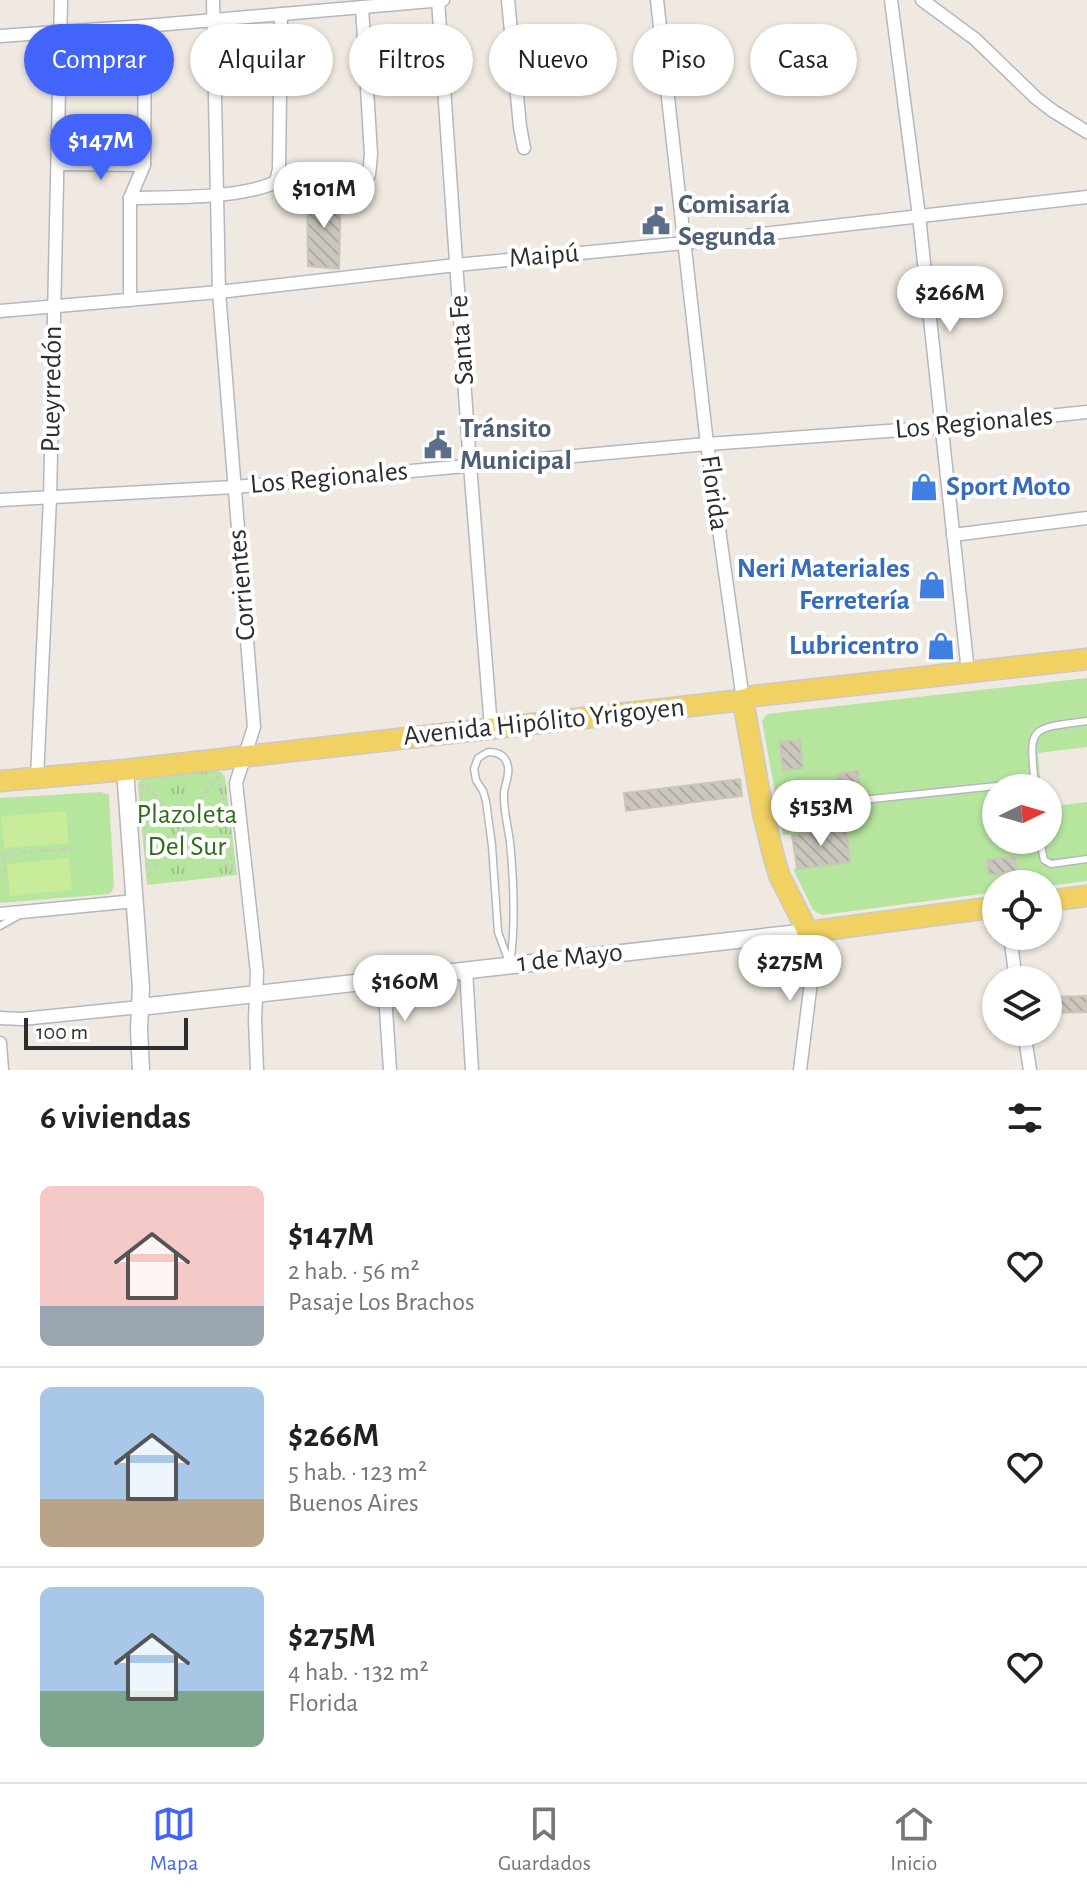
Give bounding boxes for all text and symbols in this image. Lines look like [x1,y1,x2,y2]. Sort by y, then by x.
chip: Comprar [24,24,174,96]
chip: Alquilar [190,24,333,96]
chip: Filtros [349,24,473,96]
chip: Nuevo [489,24,617,96]
chip: Piso [633,24,734,96]
chip: Casa [750,24,857,96]
pin: $147M [45,114,157,182]
text: $147M [68,127,134,153]
pin: $101M [268,162,380,230]
text: $101M [292,175,356,201]
place label: Comisaría Segunda [678,191,790,251]
public building icon: Comisaría Segunda [641,206,671,236]
street label: Maipú [508,239,580,273]
pin: $266M [894,266,1006,334]
text: $266M [915,279,985,305]
street label: Santa Fe [445,294,479,386]
street label: Pueyrredón [37,325,67,453]
street label: Los Regionales [894,402,1054,444]
place label: Tránsito Municipal [460,415,572,475]
public building icon: Tránsito Municipal [423,430,453,460]
street label: Florida [695,454,733,533]
street label: Los Regionales [249,457,409,499]
shop icon: Sport Moto [909,472,939,502]
place label: Sport Moto [946,473,1070,501]
street label: Corrientes [223,528,261,642]
place label: Neri Materiales Ferretería [737,555,910,615]
shop icon: Neri Materiales Ferretería [917,570,947,600]
shop icon: Lubricentro [926,631,956,661]
place label: Lubricentro [789,632,919,660]
street label: Avenida Hipólito Yrigoyen [402,693,686,751]
north arrow [982,774,1062,854]
map controls [982,774,1062,1046]
pin: $153M [765,780,877,848]
text: $153M [789,793,853,819]
park label: Plazoleta Del Sur [137,801,238,861]
button: locate [982,870,1062,950]
pin: $275M [734,935,846,1003]
street label: 1 de Mayo [516,939,624,977]
text: $275M [756,948,824,974]
pin: $160M [349,955,461,1023]
button: layers [982,966,1062,1046]
text: $160M [371,968,439,994]
scale bar [24,1014,188,1050]
text: 100 m [36,1021,88,1043]
icon: filters [1003,1096,1047,1140]
text: 6 viviendas [40,1101,191,1135]
icon: home [104,1218,200,1314]
text: $147M [288,1218,374,1252]
icon: heart [1003,1244,1047,1288]
text: 2 hab. · 56 m² [288,1258,420,1284]
text: Pasaje Los Brachos [288,1289,475,1315]
icon: home [104,1419,200,1515]
text: $266M [288,1419,379,1453]
icon: heart [1003,1445,1047,1489]
text: 5 hab. · 123 m² [288,1459,427,1485]
text: Buenos Aires [288,1490,419,1516]
icon: home [104,1619,200,1715]
text: $275M [288,1619,376,1653]
icon: heart [1003,1645,1047,1689]
text: 4 hab. · 132 m² [288,1659,429,1685]
text: Florida [288,1690,358,1716]
tab: Mapa [150,1802,198,1876]
tab: Guardados [498,1802,591,1876]
tab: Inicio [890,1802,937,1876]

